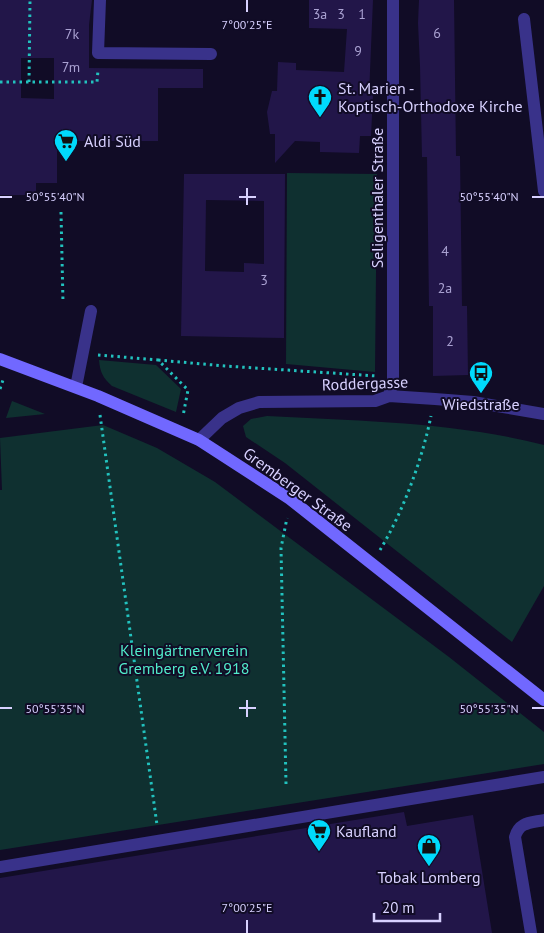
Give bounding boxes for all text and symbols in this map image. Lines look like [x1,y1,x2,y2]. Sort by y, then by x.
house number: 3a [313,5,327,23]
house number: 3 [337,5,345,23]
house number: 1 [358,5,366,23]
text: 7°00'25"E [222,17,272,32]
house number: 6 [433,24,441,42]
house number: 7k [65,25,79,43]
house number: 9 [354,42,362,60]
house number: 7m [62,58,80,76]
place label: St. Marien - Koptisch-Orthodoxe Kirche [338,78,523,116]
church icon: St. Marien - Koptisch-Orthodoxe Kirche [307,84,333,118]
supermarket icon: Aldi Süd [53,128,79,162]
street label: Seligenthaler Straße [367,128,387,268]
place label: Aldi Süd [84,131,141,151]
text: 50°55'40"N [25,189,85,204]
text: 50°55'40"N [459,189,519,204]
house number: 4 [441,242,449,260]
house number: 3 [260,271,268,289]
house number: 2a [438,279,452,297]
house number: 2 [446,332,454,350]
bus stop icon: Wiedstraße [468,360,494,394]
street label: Roddergasse [322,372,408,394]
place label: Wiedstraße [442,394,520,414]
street label: Gremberger Straße [240,443,356,535]
park label: Kleingärtnerverein Gremberg e.V. 1918 [119,640,249,678]
text: 50°55'35"N [25,701,85,716]
text: 50°55'35"N [459,701,519,716]
supermarket icon: Kaufland [306,818,332,852]
place label: Kaufland [336,821,397,841]
shop icon: Tobak Lomberg [416,833,442,867]
place label: Tobak Lomberg [377,867,481,887]
scale bar [374,890,440,922]
text: 20 m [382,898,415,917]
text: 7°00'25"E [222,900,272,915]

